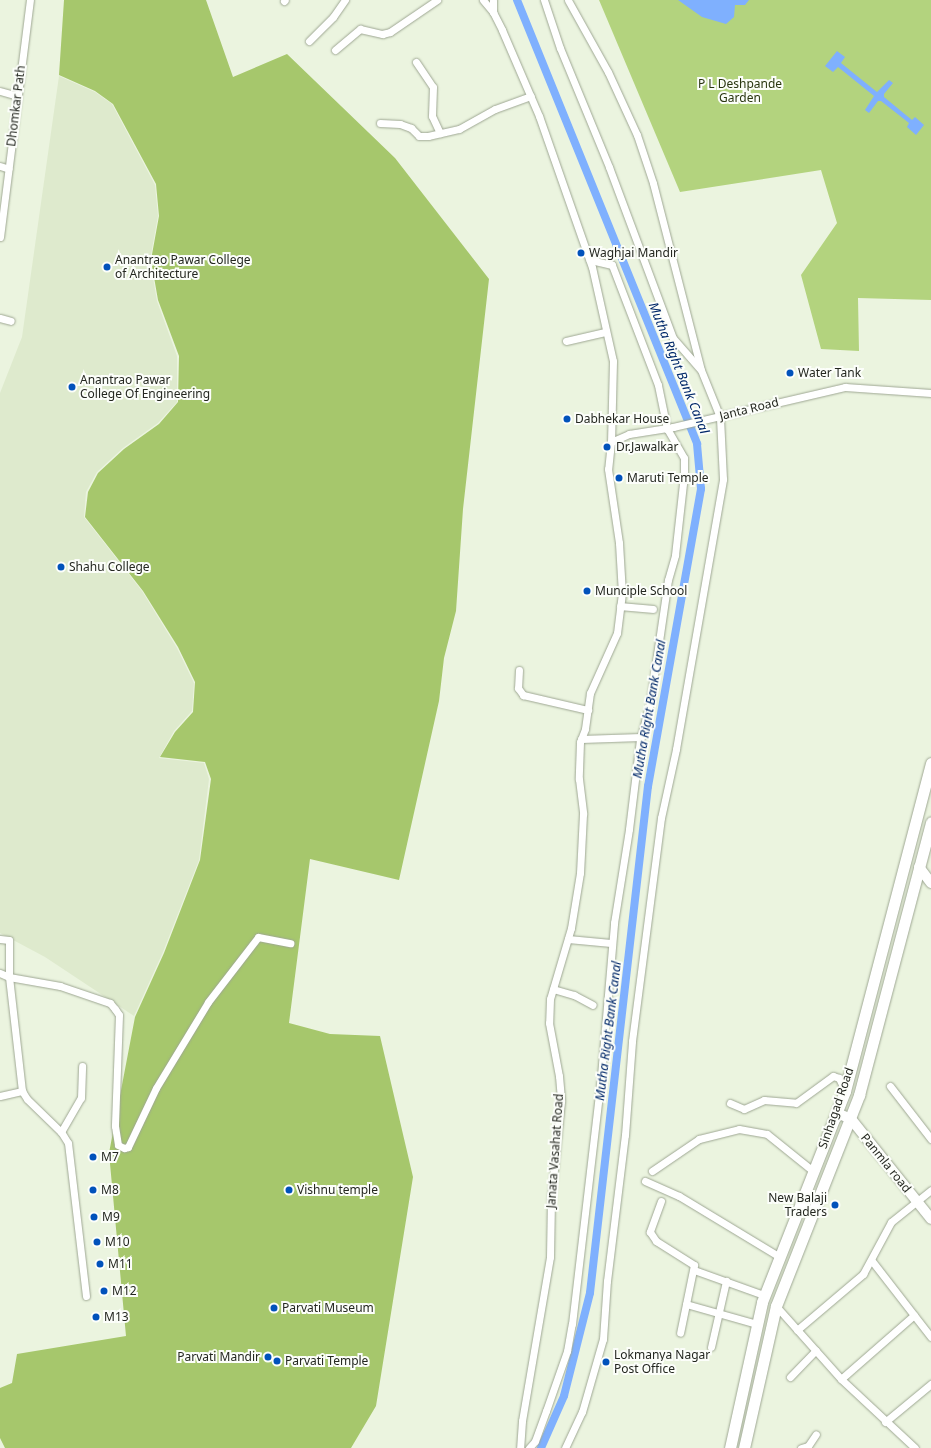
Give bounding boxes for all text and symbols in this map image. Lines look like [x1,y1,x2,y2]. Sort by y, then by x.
street label: Dhomkar Path [4,65,28,147]
park label: P L Deshpande Garden [698,77,782,105]
place label: Waghjai Mandir [589,246,678,260]
marker: Waghjai Mandir [576,248,586,258]
place label: Anantrao Pawar College of Architecture [115,253,251,281]
marker: Anantrao Pawar College of Architecture [102,262,112,272]
water label: Mutha Right Bank Canal [645,300,713,436]
place label: Water Tank [798,366,861,380]
marker: Water Tank [785,368,795,378]
place label: Anantrao Pawar College Of Engineering [80,373,210,401]
marker: Anantrao Pawar College Of Engineering [67,382,77,392]
street label: Janta Road [718,395,780,423]
place label: Dabhekar House [575,412,669,426]
marker: Dabhekar House [562,414,572,424]
place label: Dr.Jawalkar [616,440,678,454]
marker: Dr.Jawalkar [601,441,613,453]
place label: Maruti Temple [627,471,709,485]
marker: Maruti Temple [614,473,624,483]
place label: Shahu College [69,560,150,574]
marker: Shahu College [56,562,66,572]
place label: Munciple School [595,584,687,598]
marker: Munciple School [582,586,592,596]
water label: Mutha Right Bank Canal [629,638,669,780]
water label: Mutha Right Bank Canal [592,960,624,1102]
street label: Sinhagad Road [815,1066,857,1150]
street label: Janata Vasahat Road [544,1093,566,1209]
street label: Panmla road [858,1131,914,1195]
place label: M7 [101,1150,119,1164]
marker: M7 [88,1152,98,1162]
place label: M8 [101,1183,119,1197]
place label: Vishnu temple [297,1183,378,1197]
marker: M8 [88,1185,98,1195]
marker: Vishnu temple [284,1185,294,1195]
place label: New Balaji Traders [768,1191,827,1219]
marker: New Balaji Traders [830,1200,840,1210]
place label: M9 [102,1210,120,1224]
marker: M9 [89,1212,99,1222]
place label: M10 [105,1235,130,1249]
marker: M10 [92,1237,102,1247]
place label: M11 [108,1257,133,1271]
marker: M11 [95,1259,105,1269]
place label: M12 [112,1284,137,1298]
marker: M12 [99,1286,109,1296]
place label: Parvati Museum [282,1301,374,1315]
marker: Parvati Museum [269,1303,279,1313]
place label: M13 [104,1310,129,1324]
marker: M13 [91,1312,101,1322]
place label: Lokmanya Nagar Post Office [614,1348,710,1376]
place label: Parvati Mandir [177,1350,260,1364]
marker: Parvati Mandir [263,1352,273,1362]
place label: Parvati Temple [285,1354,368,1368]
marker: Parvati Temple [272,1356,282,1366]
marker: Lokmanya Nagar Post Office [601,1357,611,1367]

